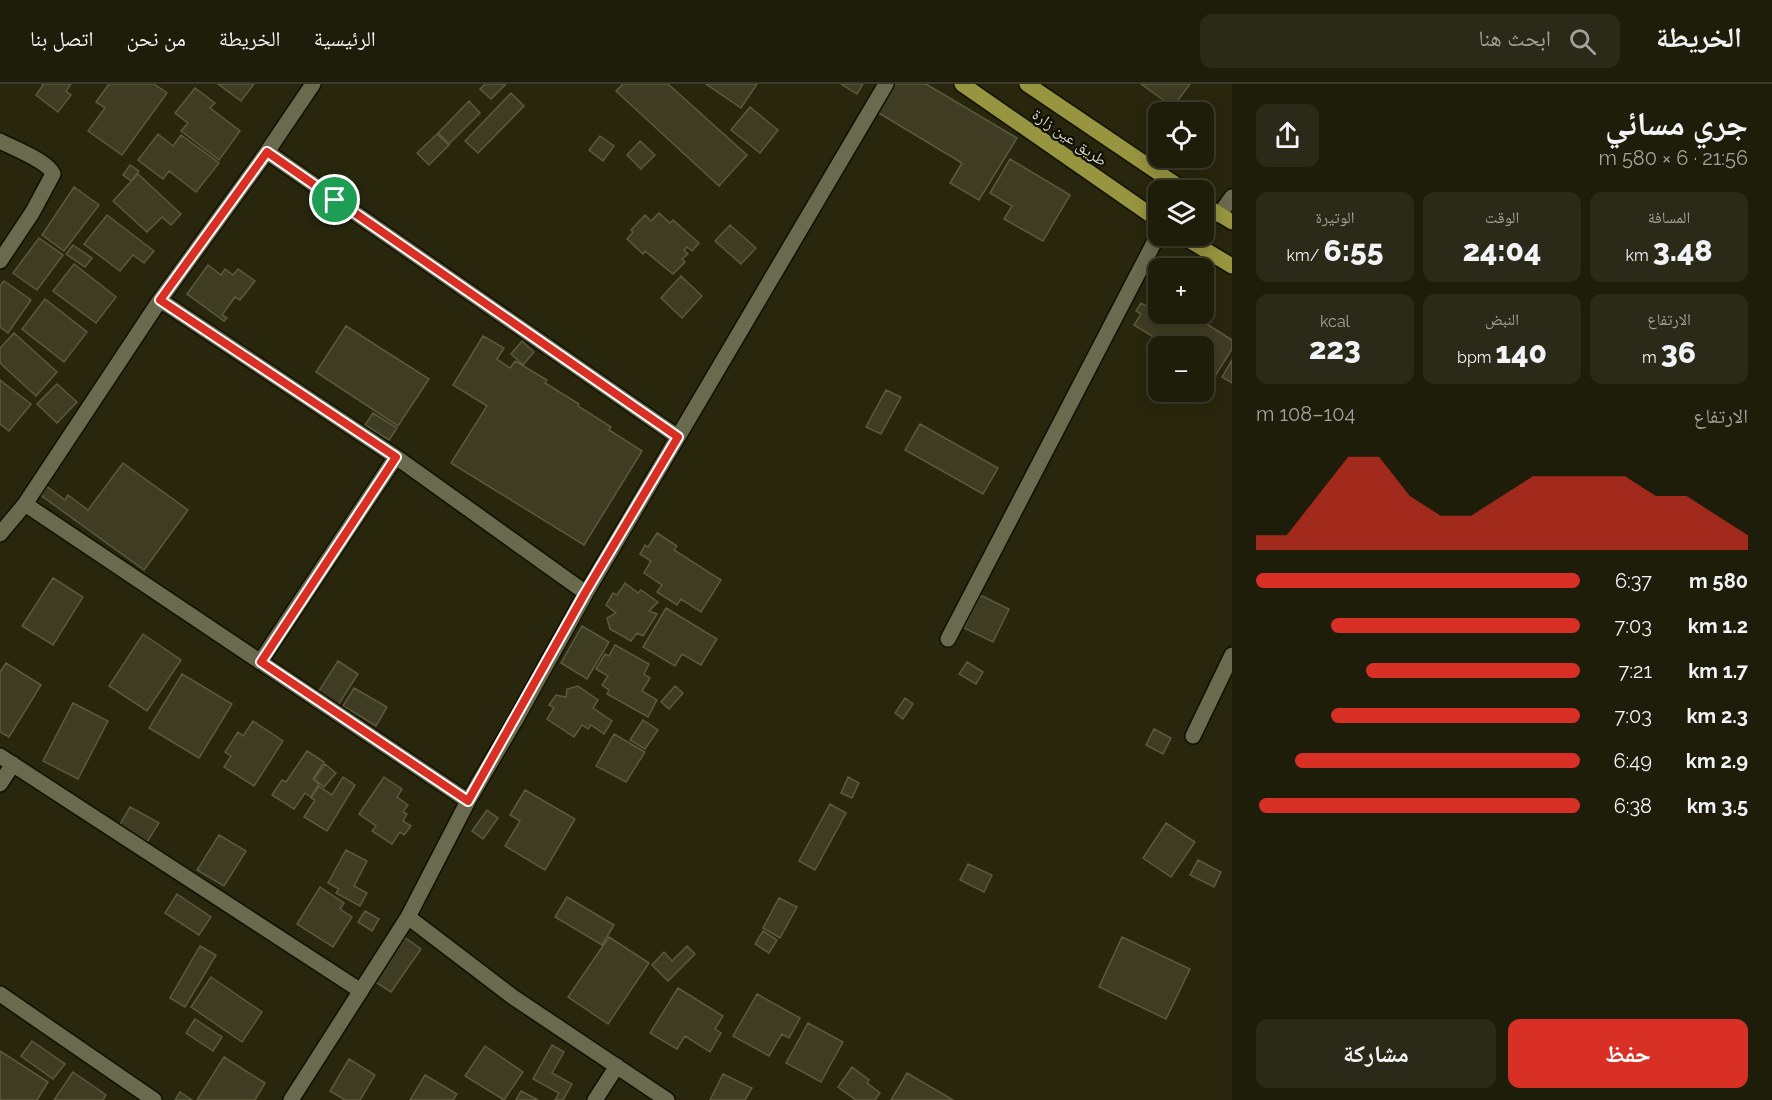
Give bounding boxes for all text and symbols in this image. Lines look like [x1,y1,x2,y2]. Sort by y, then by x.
search box [1200,14,1620,68]
text: الخريطة [1656,21,1742,54]
text: ابحث هنا [1478,25,1551,51]
icon: search [1566,25,1599,58]
text: اتصل بنا [30,26,94,51]
text: من نحن [127,26,186,51]
text: الخريطة [219,26,281,51]
text: الرئيسية [314,26,376,51]
map controls [1148,102,1214,402]
button: locate [1148,102,1214,168]
button: share [1256,104,1319,167]
text: جري مسائي [1605,104,1748,143]
street label: طريق عين زارة [1028,105,1111,171]
text: 21:56 · 6 × 580 m [1598,146,1748,170]
pin [309,174,360,225]
button: layers [1148,180,1214,246]
icon: arrive [318,183,351,216]
text: الوتيرة [1316,208,1354,227]
text: الوقت [1485,208,1519,227]
text: المسافة [1648,208,1690,227]
text: 6:55 [1323,233,1383,268]
text: 24:04 [1463,233,1541,268]
text: 3.48 [1653,233,1713,268]
text: /km [1287,246,1323,265]
text: km [1625,246,1653,265]
button: + [1148,258,1214,324]
text: النبض [1485,310,1519,329]
text: الارتفاع [1647,310,1691,329]
text: kcal [1320,312,1350,331]
text: 223 [1309,331,1361,366]
text: 140 [1496,335,1547,370]
text: 36 [1661,335,1696,370]
button: − [1148,336,1214,402]
text: bpm [1457,348,1496,367]
text: m [1642,348,1661,367]
text: 104–108 m [1256,402,1355,426]
text: الارتفاع [1693,404,1748,428]
text: 6:37 [1615,569,1652,593]
text: 580 m [1689,569,1748,593]
text: 7:03 [1615,614,1652,638]
text: 1.2 km [1688,614,1748,638]
text: 7:21 [1619,659,1652,683]
text: 1.7 km [1688,659,1748,683]
text: 7:03 [1615,704,1652,728]
text: 2.3 km [1686,704,1748,728]
text: 6:49 [1614,749,1652,773]
text: 2.9 km [1686,749,1748,773]
text: 6:38 [1614,794,1652,818]
text: 3.5 km [1687,794,1748,818]
button: مشاركة [1256,1019,1496,1088]
button: حفظ [1508,1019,1748,1088]

